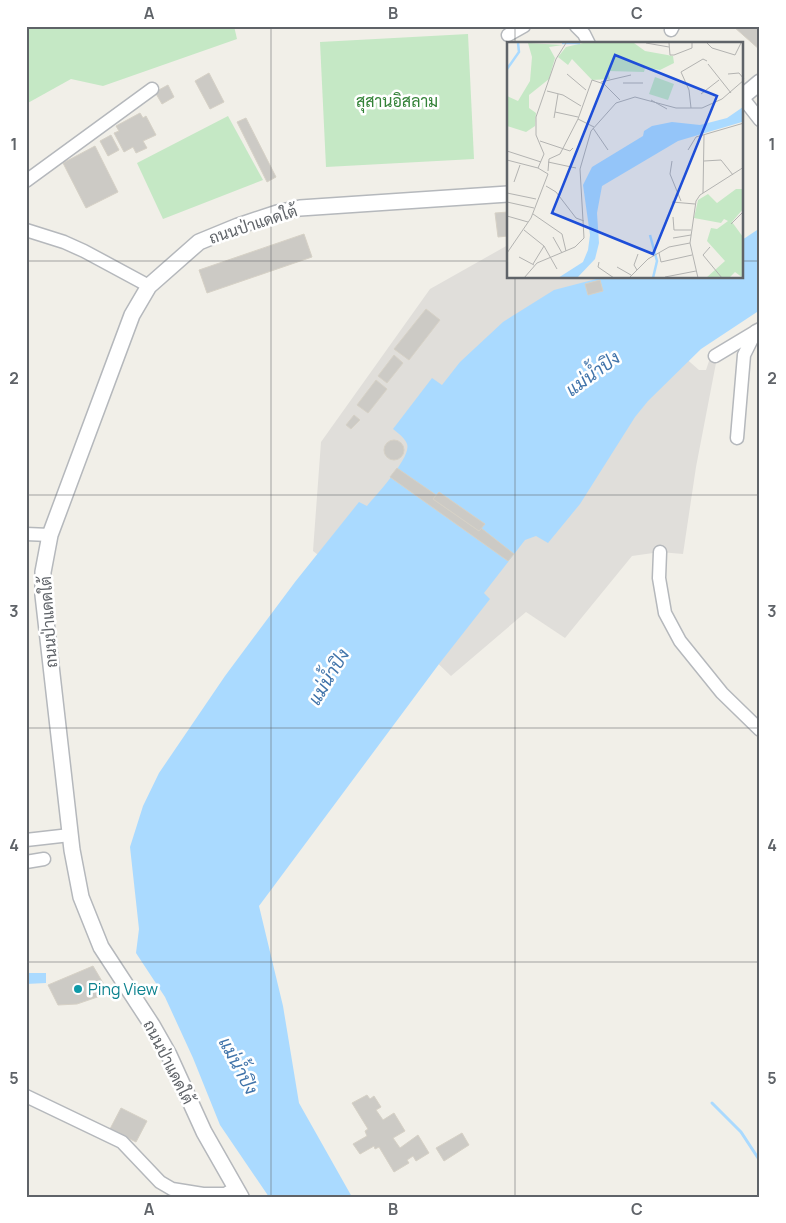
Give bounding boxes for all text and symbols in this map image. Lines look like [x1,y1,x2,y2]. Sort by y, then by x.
text: A [144,2,155,24]
text: B [388,2,398,24]
text: C [631,2,643,24]
inset map [507,42,744,279]
park label: สุสานอิสลาม [356,90,438,113]
text: 1 [10,133,18,155]
text: 1 [768,133,776,155]
street label: ถนนป่าแดดใต้ [206,199,301,249]
water label: แม่น้ำปิง [559,343,624,401]
text: 2 [9,367,19,389]
text: 2 [767,367,777,389]
street label: ถนนป่าแดดใต้ [34,575,62,669]
text: 3 [9,600,19,622]
text: 3 [767,600,777,622]
water label: แม่น้ำปิง [299,642,354,709]
text: 4 [9,834,19,856]
text: 4 [767,834,777,856]
place label: Ping View [88,978,158,1000]
marker: Ping View [72,983,84,995]
street label: ถนนป่าแดดใต้ [138,1016,200,1109]
water label: แม่น้ำปิง [214,1031,267,1098]
text: 5 [9,1067,19,1089]
text: 5 [767,1067,777,1089]
text: A [144,1198,155,1220]
text: B [388,1198,398,1220]
text: C [631,1198,643,1220]

